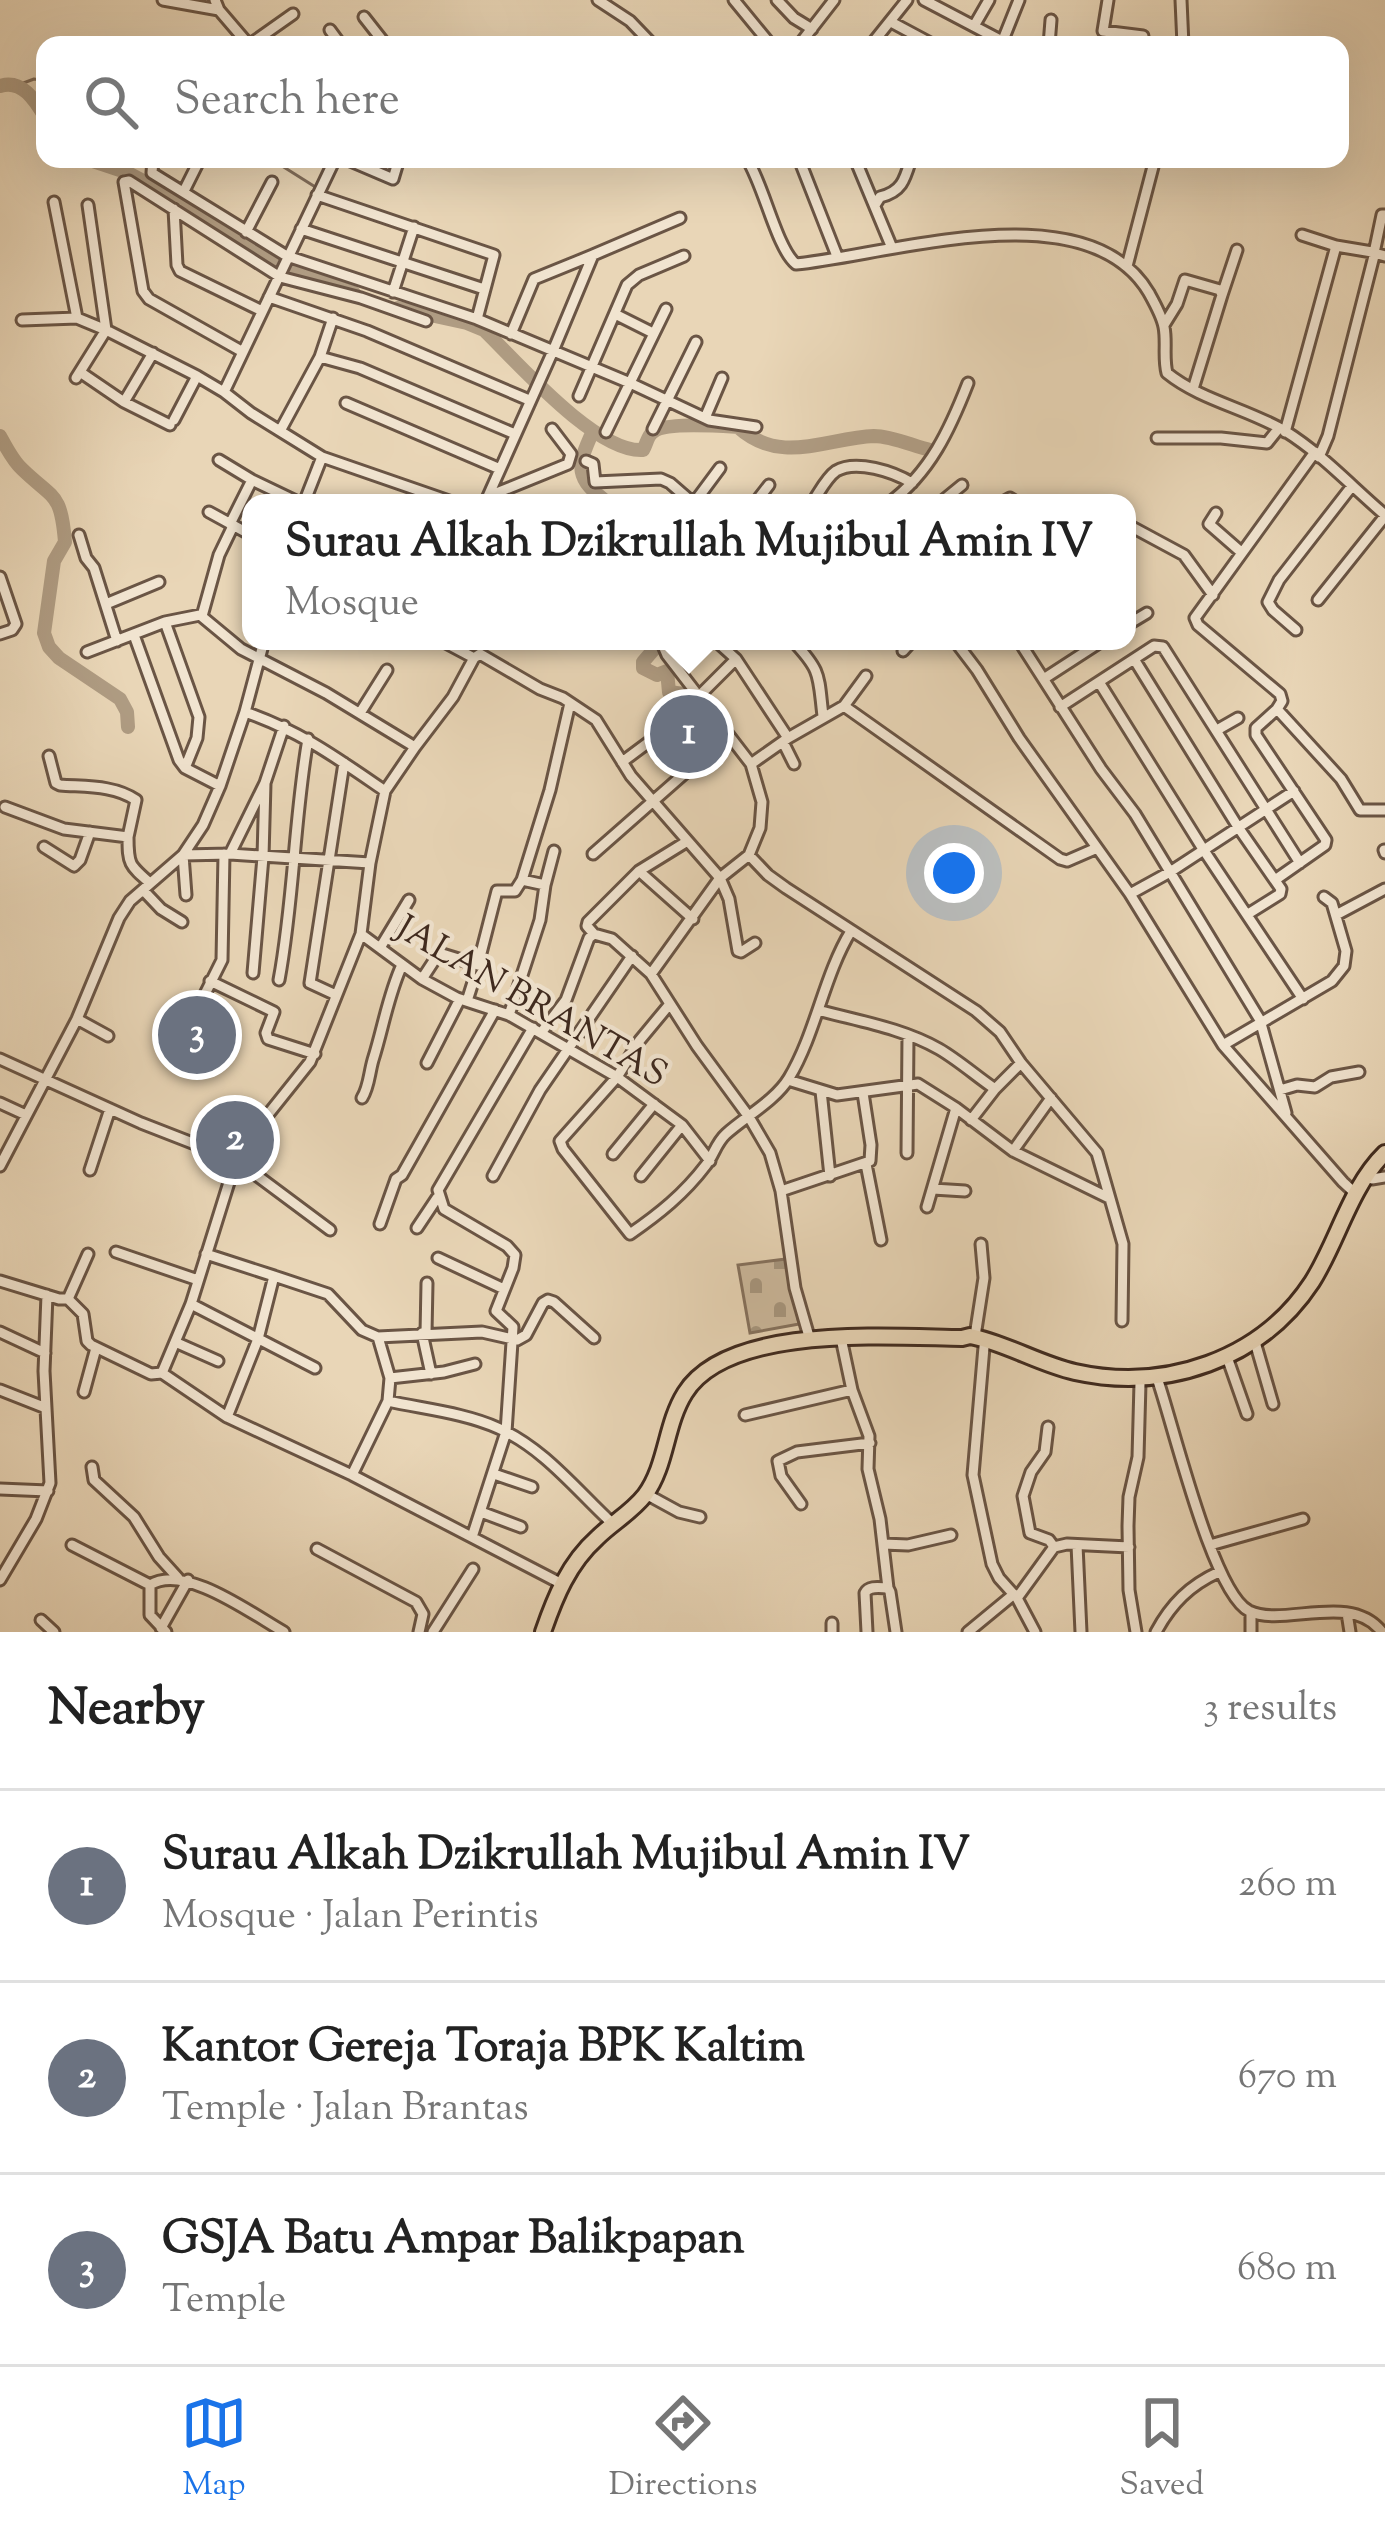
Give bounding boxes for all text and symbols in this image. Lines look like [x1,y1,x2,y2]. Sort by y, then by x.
search box [36,36,1349,168]
icon: search [78,69,144,135]
text: Search here [174,70,400,135]
popup [242,494,1136,650]
text: Surau Alkah Dzikrullah Mujibul Amin IV [285,512,1093,577]
text: Mosque [285,577,419,633]
pin: 1 [650,689,728,779]
your location [924,843,984,903]
street label: JALAN BRANTAS [384,903,676,1102]
pin: 3 [158,990,236,1080]
pin: 2 [196,1095,274,1185]
text: Nearby [48,1674,205,1747]
text: 3 results [1203,1682,1337,1738]
text: Surau Alkah Dzikrullah Mujibul Amin IV [162,1825,970,1890]
text: 1 [80,1858,94,1914]
text: 260 m [1238,1858,1337,1914]
text: Mosque · Jalan Perintis [162,1890,539,1946]
text: Kantor Gereja Toraja BPK Kaltim [162,2017,805,2082]
text: 2 [78,2050,96,2106]
text: 670 m [1238,2050,1337,2106]
text: Temple · Jalan Brantas [162,2082,529,2138]
text: GSJA Batu Ampar Balikpapan [162,2209,745,2274]
text: 3 [79,2242,95,2298]
text: 680 m [1237,2242,1337,2298]
text: Temple [162,2274,286,2330]
tab: Map [181,2390,247,2510]
tab: Directions [609,2390,758,2510]
tab: Saved [1119,2390,1204,2510]

